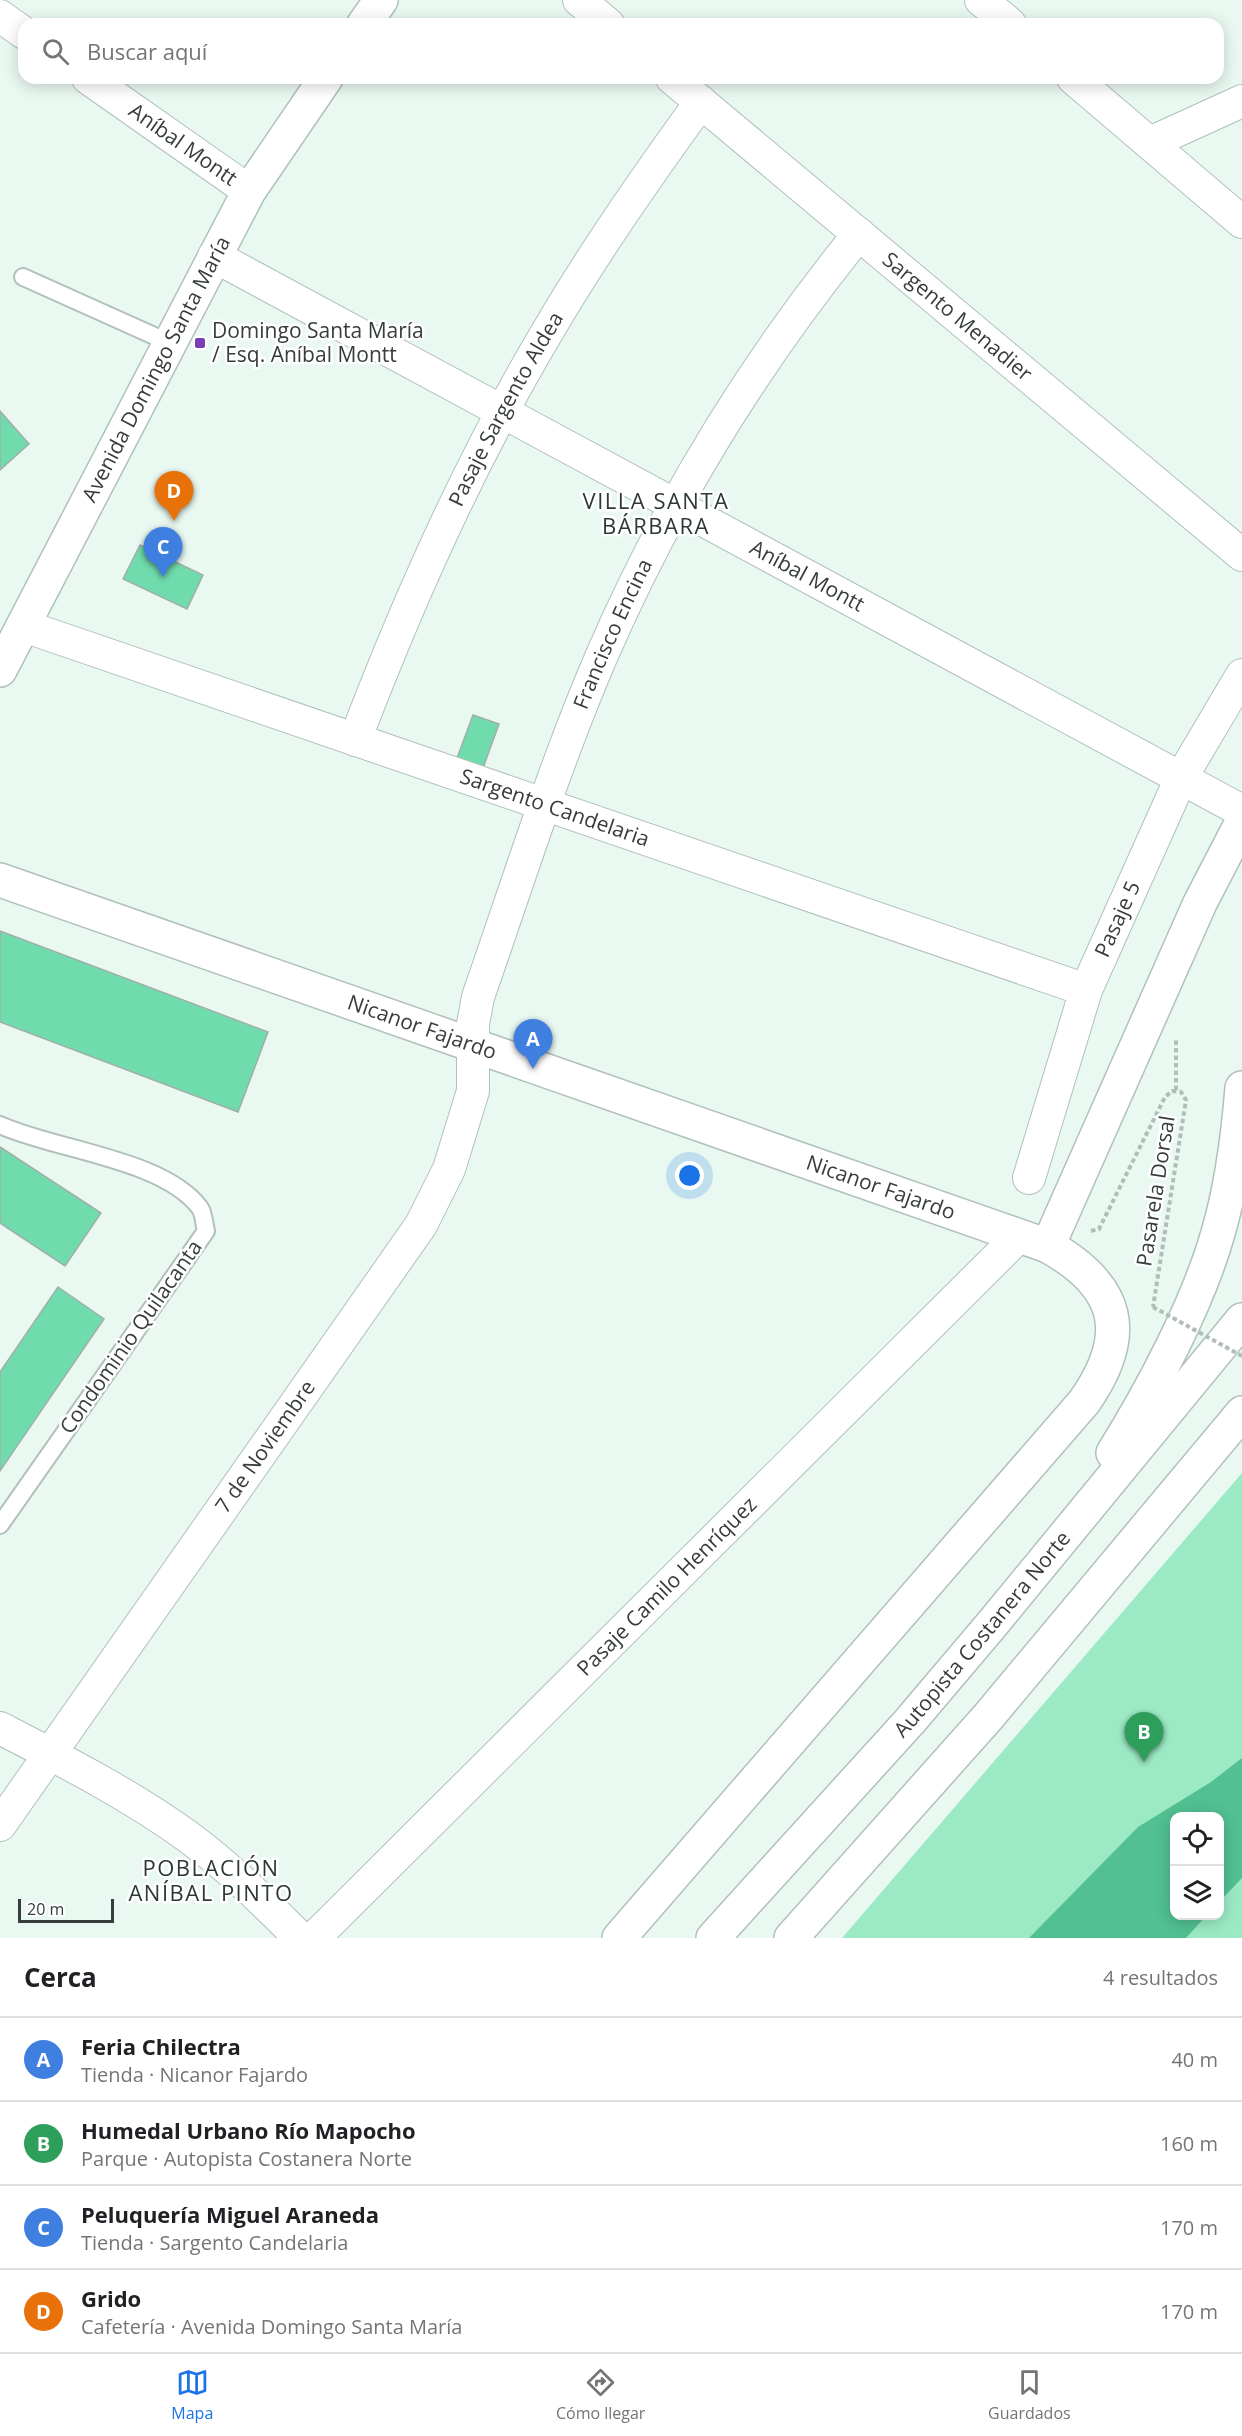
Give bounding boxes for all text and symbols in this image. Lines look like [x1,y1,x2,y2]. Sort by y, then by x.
search box [18,18,1224,84]
icon: search [39,35,72,68]
text: Buscar aquí [87,36,207,66]
street label: Aníbal Montt [124,96,243,192]
street label: Avenida Domingo Santa María [78,233,234,507]
street label: Sargento Menadier [877,245,1039,387]
street label: Pasaje Sargento Aldea [441,306,569,511]
place label: Domingo Santa María / Esq. Aníbal Montt [212,316,424,368]
marker: Domingo Santa María / Esq. Aníbal Montt [193,336,207,350]
pin: D [154,472,194,521]
district label: VILLA SANTA BÁRBARA [583,485,729,540]
pin: C [144,528,182,577]
street label: Aníbal Montt [745,533,870,618]
street label: Francisco Encina [566,554,658,713]
street label: Sargento Candelaria [457,762,653,852]
street label: Pasaje 5 [1088,876,1146,961]
street label: Nicanor Fajardo [344,987,501,1065]
pin: A [514,1020,552,1069]
street label: Pasarela Dorsal [1129,1113,1181,1268]
street label: Nicanor Fajardo [803,1148,959,1226]
your location [675,1161,704,1190]
street label: Condominio Quilacanta [53,1234,208,1439]
street label: 7 de Noviembre [208,1374,321,1518]
street label: Pasaje Camilo Henríquez [570,1490,762,1682]
street label: Autopista Costanera Norte [887,1525,1076,1743]
pin: B [1124,1712,1164,1762]
map controls [1170,1812,1224,1920]
button: locate [1170,1812,1224,1866]
district label: POBLACIÓN ANÍBAL PINTO [128,1852,294,1907]
button: layers [1170,1866,1224,1920]
scale bar [18,1896,114,1924]
text: 20 m [27,1898,64,1920]
text: Cerca [24,1959,97,1995]
text: 4 resultados [1103,1964,1218,1991]
text: Feria Chilectra [81,2031,241,2061]
text: A [37,2046,50,2073]
text: 40 m [1171,2046,1218,2073]
text: Tienda · Nicanor Fajardo [81,2061,308,2088]
text: Humedal Urbano Río Mapocho [81,2115,416,2145]
text: B [37,2130,50,2157]
text: 160 m [1160,2130,1218,2157]
text: Parque · Autopista Costanera Norte [81,2145,412,2172]
text: Peluquería Miguel Araneda [81,2199,379,2229]
text: C [37,2214,50,2241]
text: 170 m [1160,2214,1218,2241]
text: Tienda · Sargento Candelaria [81,2229,348,2256]
text: Grido [81,2283,141,2313]
text: D [36,2298,51,2325]
text: 170 m [1160,2298,1218,2325]
text: Cafetería · Avenida Domingo Santa María [81,2313,462,2340]
tab: Mapa [171,2366,213,2424]
tab: Cómo llegar [556,2366,645,2424]
tab: Guardados [988,2366,1071,2424]

